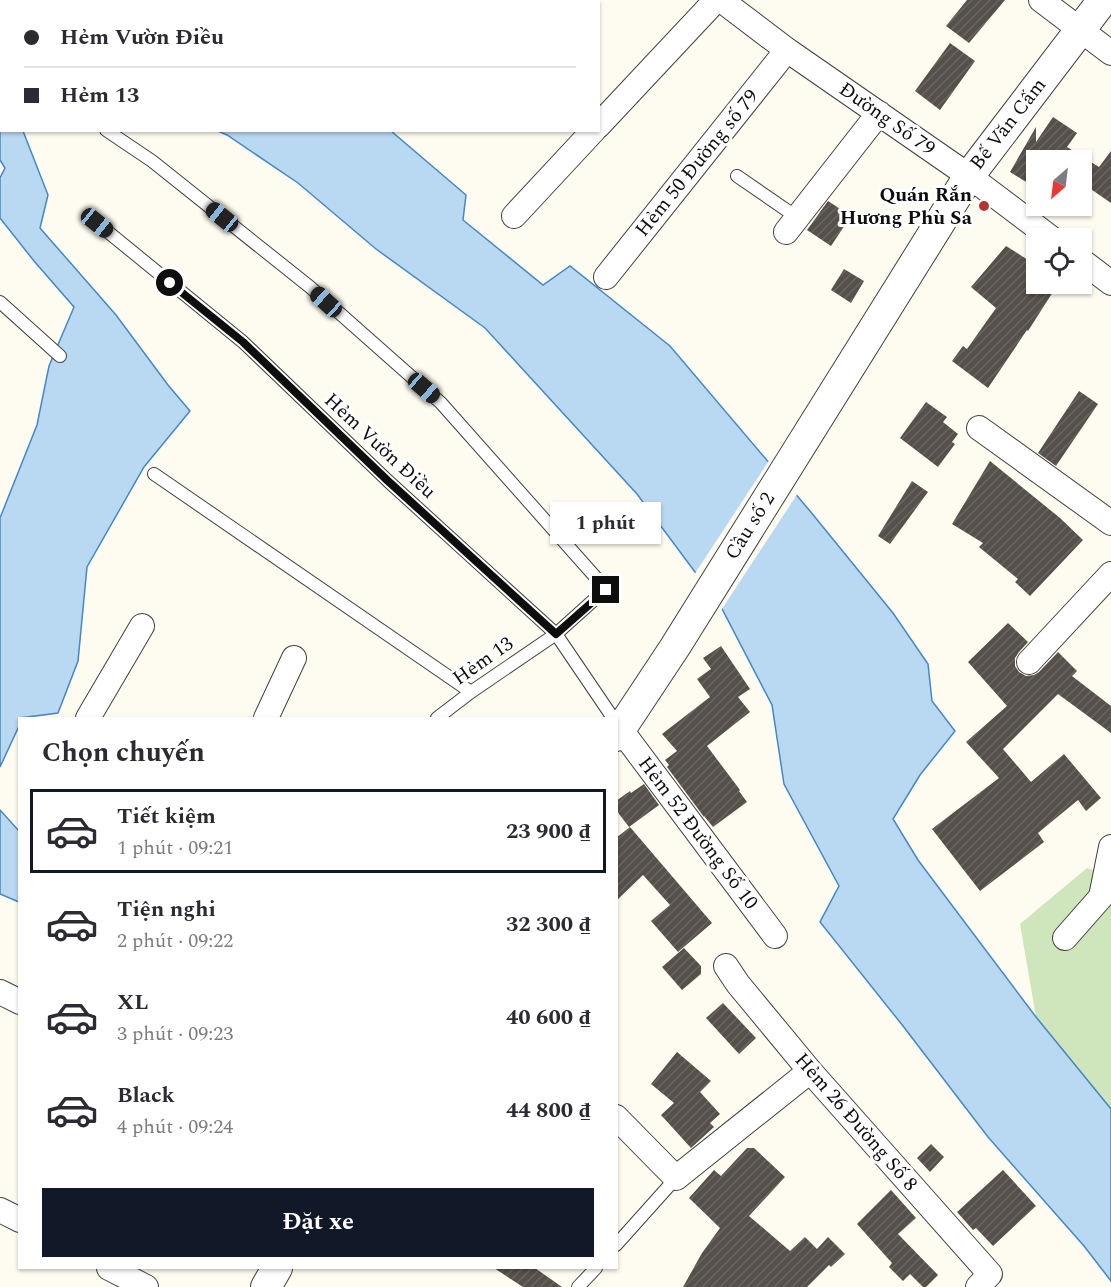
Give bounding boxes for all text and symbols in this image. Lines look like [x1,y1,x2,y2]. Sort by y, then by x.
text: Hẻm Vườn Điều [60,21,224,54]
street label: Bế Văn Cấm [962,72,1054,176]
street label: Đường Số 79 [833,75,941,163]
text: Hẻm 13 [60,79,139,112]
street label: Hẻm 50 Đường số 79 [628,83,766,243]
north arrow [1026,150,1092,216]
map controls [1026,150,1092,294]
place label: Quán Rắn Hương Phù Sa [840,180,973,233]
car [202,199,242,235]
marker: Quán Rắn Hương Phù Sa [977,199,991,213]
car [77,205,117,241]
button: locate [1026,228,1092,294]
route start [156,269,183,296]
car [307,283,345,321]
car [405,369,443,407]
street label: Hẻm Vườn Điều [317,386,443,506]
street label: Cầu số 2 [717,486,783,566]
callout: 1 phút [550,503,662,545]
text: 1 phút [576,508,635,538]
route end [592,576,619,603]
street label: Hẻm 13 [447,629,519,693]
text: Chọn chuyến [42,732,205,774]
street label: Hẻm 52 Đường Số 10 [630,750,766,916]
text: Tiết kiệm [117,800,216,833]
icon: car [45,804,99,858]
text: 23 900 ₫ [506,815,591,848]
text: 1 phút · 09:21 [117,833,233,863]
text: Tiện nghi [117,893,216,926]
icon: car [45,897,99,951]
text: 32 300 ₫ [506,908,591,941]
text: 2 phút · 09:22 [117,926,233,956]
text: XL [117,986,148,1019]
icon: car [45,990,99,1044]
text: 40 600 ₫ [506,1001,591,1034]
text: 3 phút · 09:23 [117,1019,233,1049]
street label: Hẻm 26 Đường Số 8 [787,1046,925,1198]
text: Black [117,1079,175,1112]
icon: car [45,1083,99,1137]
text: 44 800 ₫ [506,1094,591,1127]
text: 4 phút · 09:24 [117,1112,233,1142]
button: Đặt xe [42,1188,594,1257]

